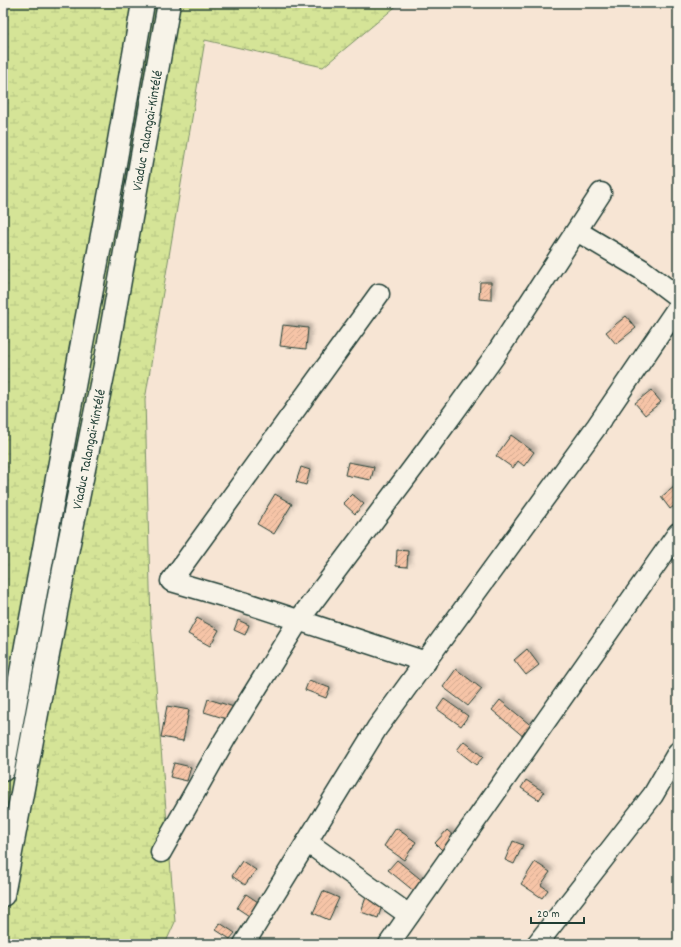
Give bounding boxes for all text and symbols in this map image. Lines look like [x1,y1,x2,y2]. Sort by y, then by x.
street label: Viaduc Talangaï-Kintélé [128,69,169,193]
street label: Viaduc Talangaï-Kintélé [68,388,112,511]
scale bar [531,899,584,925]
text: 20 m [537,906,560,923]

